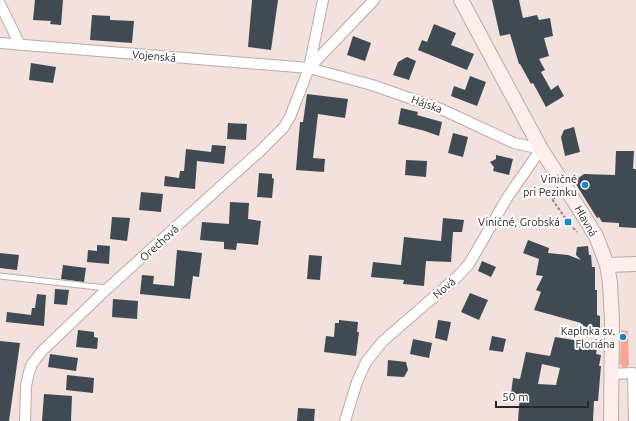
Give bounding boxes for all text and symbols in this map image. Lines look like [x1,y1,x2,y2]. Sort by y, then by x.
street label: Vojenská [132,48,176,64]
street label: Hájska [410,93,444,115]
place label: Viničné pri Pezinku [523,173,577,198]
marker: Viničné pri Pezinku [580,180,590,190]
street label: Hlavná [572,203,600,239]
place label: Viničné, Grobská [478,216,560,228]
marker: Viničné, Grobská [563,217,573,227]
street label: Orechová [137,223,181,263]
street label: Nová [431,275,457,301]
place label: Kaplnka sv. Floriána [561,325,615,350]
marker: Kaplnka sv. Floriána [618,332,628,342]
scale bar [496,383,588,409]
text: 50 m [502,390,529,403]

